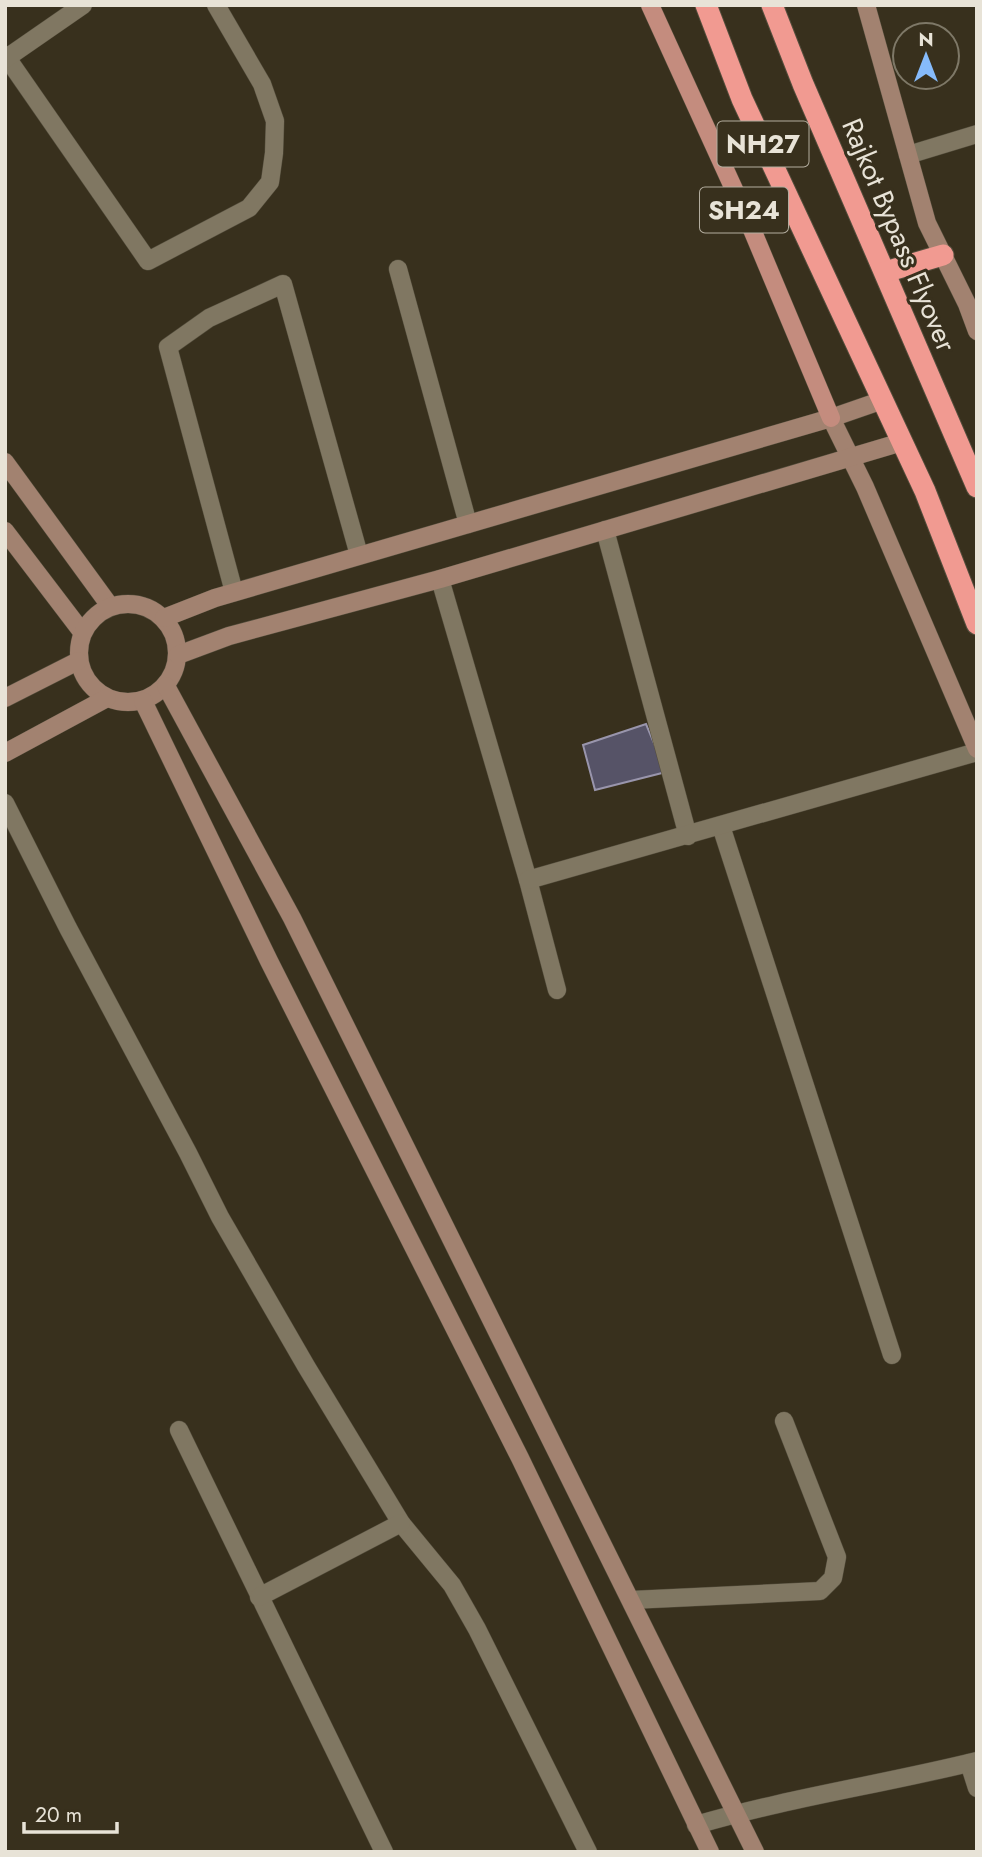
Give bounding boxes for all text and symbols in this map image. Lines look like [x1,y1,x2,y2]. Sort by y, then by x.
north arrow [891,21,961,91]
text: N [918,26,934,53]
street label: Rajkot Bypass Flyover [831,112,967,358]
road number: NH27 [718,122,808,167]
road number: SH24 [700,188,788,232]
scale bar [24,1790,117,1834]
text: 20 m [35,1800,82,1830]

